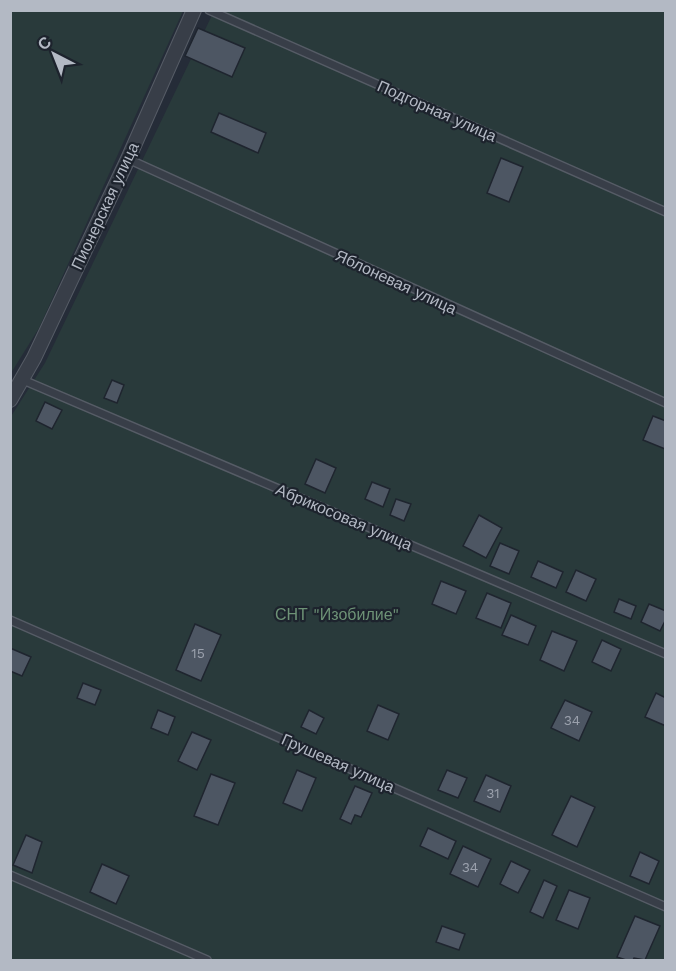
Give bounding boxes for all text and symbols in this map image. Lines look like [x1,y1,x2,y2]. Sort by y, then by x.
north arrow [24,24,84,84]
text: С [34,32,55,54]
street label: Подгорная улица [374,76,500,146]
street label: Пионерская улица [67,139,143,273]
street label: Яблоневая улица [332,246,460,318]
street label: Абрикосовая улица [273,480,415,554]
park label: СНТ "Изобилие" [275,605,399,624]
house number: 15 [191,645,205,661]
house number: 34 [564,712,580,728]
street label: Грушевая улица [279,730,397,796]
house number: 31 [486,785,500,801]
house number: 34 [462,859,478,875]

